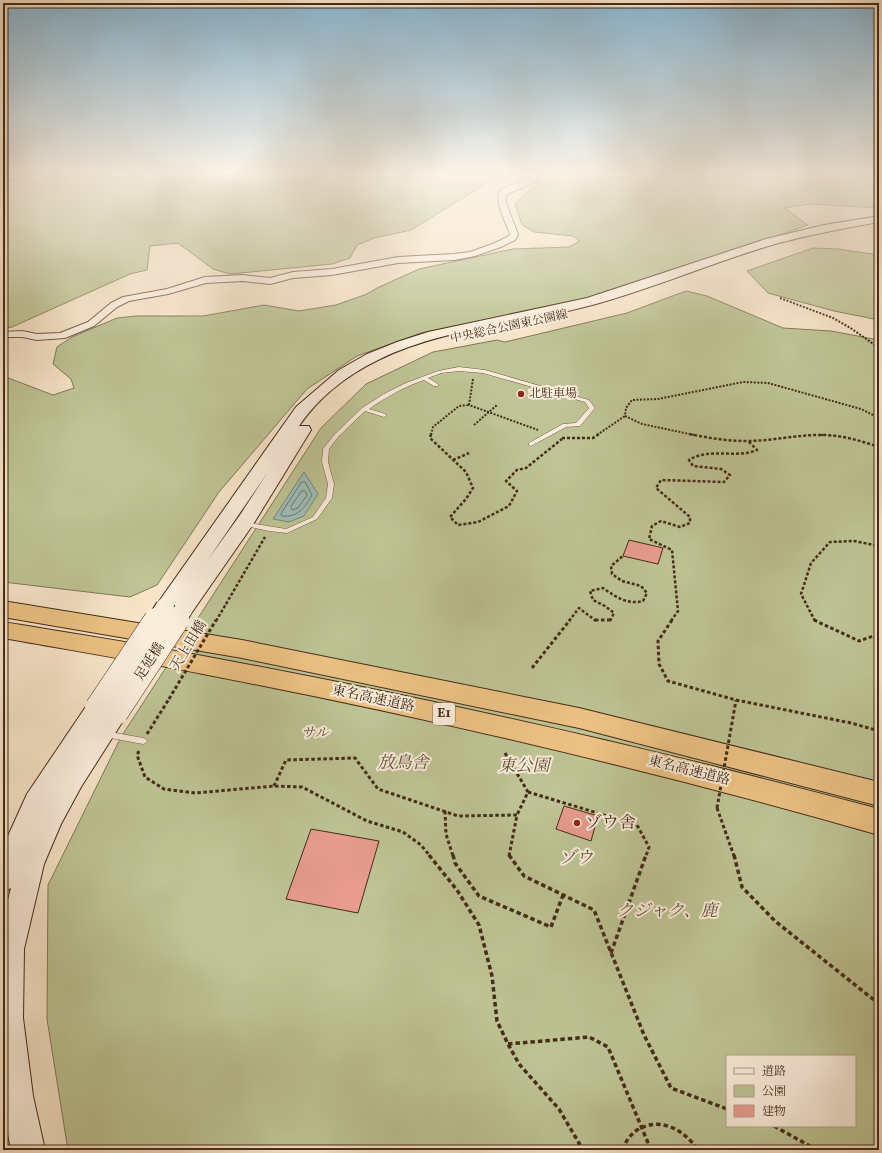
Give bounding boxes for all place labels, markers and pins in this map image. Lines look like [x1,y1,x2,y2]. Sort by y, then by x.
place label: 北駐車場 [529,386,577,402]
marker: 北駐車場 [516,389,526,399]
place label: ゾウ舎 [585,812,636,835]
marker: ゾウ舎 [572,818,582,828]

